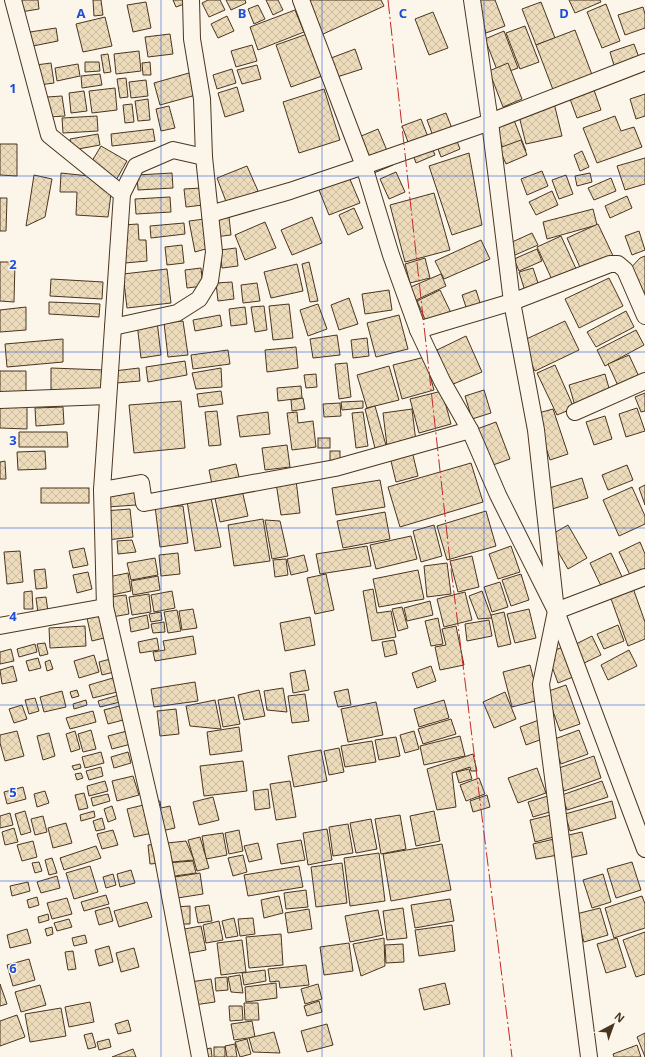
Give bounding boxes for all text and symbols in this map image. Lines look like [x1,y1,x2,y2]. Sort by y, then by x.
text: A [77,4,86,22]
text: B [238,4,246,22]
text: C [399,4,407,22]
text: D [559,4,569,22]
text: 1 [9,79,17,97]
text: 2 [9,255,17,273]
text: 3 [9,431,17,449]
text: 4 [9,607,17,625]
text: 5 [9,783,17,801]
text: 6 [9,959,17,977]
north arrow [593,1005,633,1045]
text: N [612,1008,628,1026]

